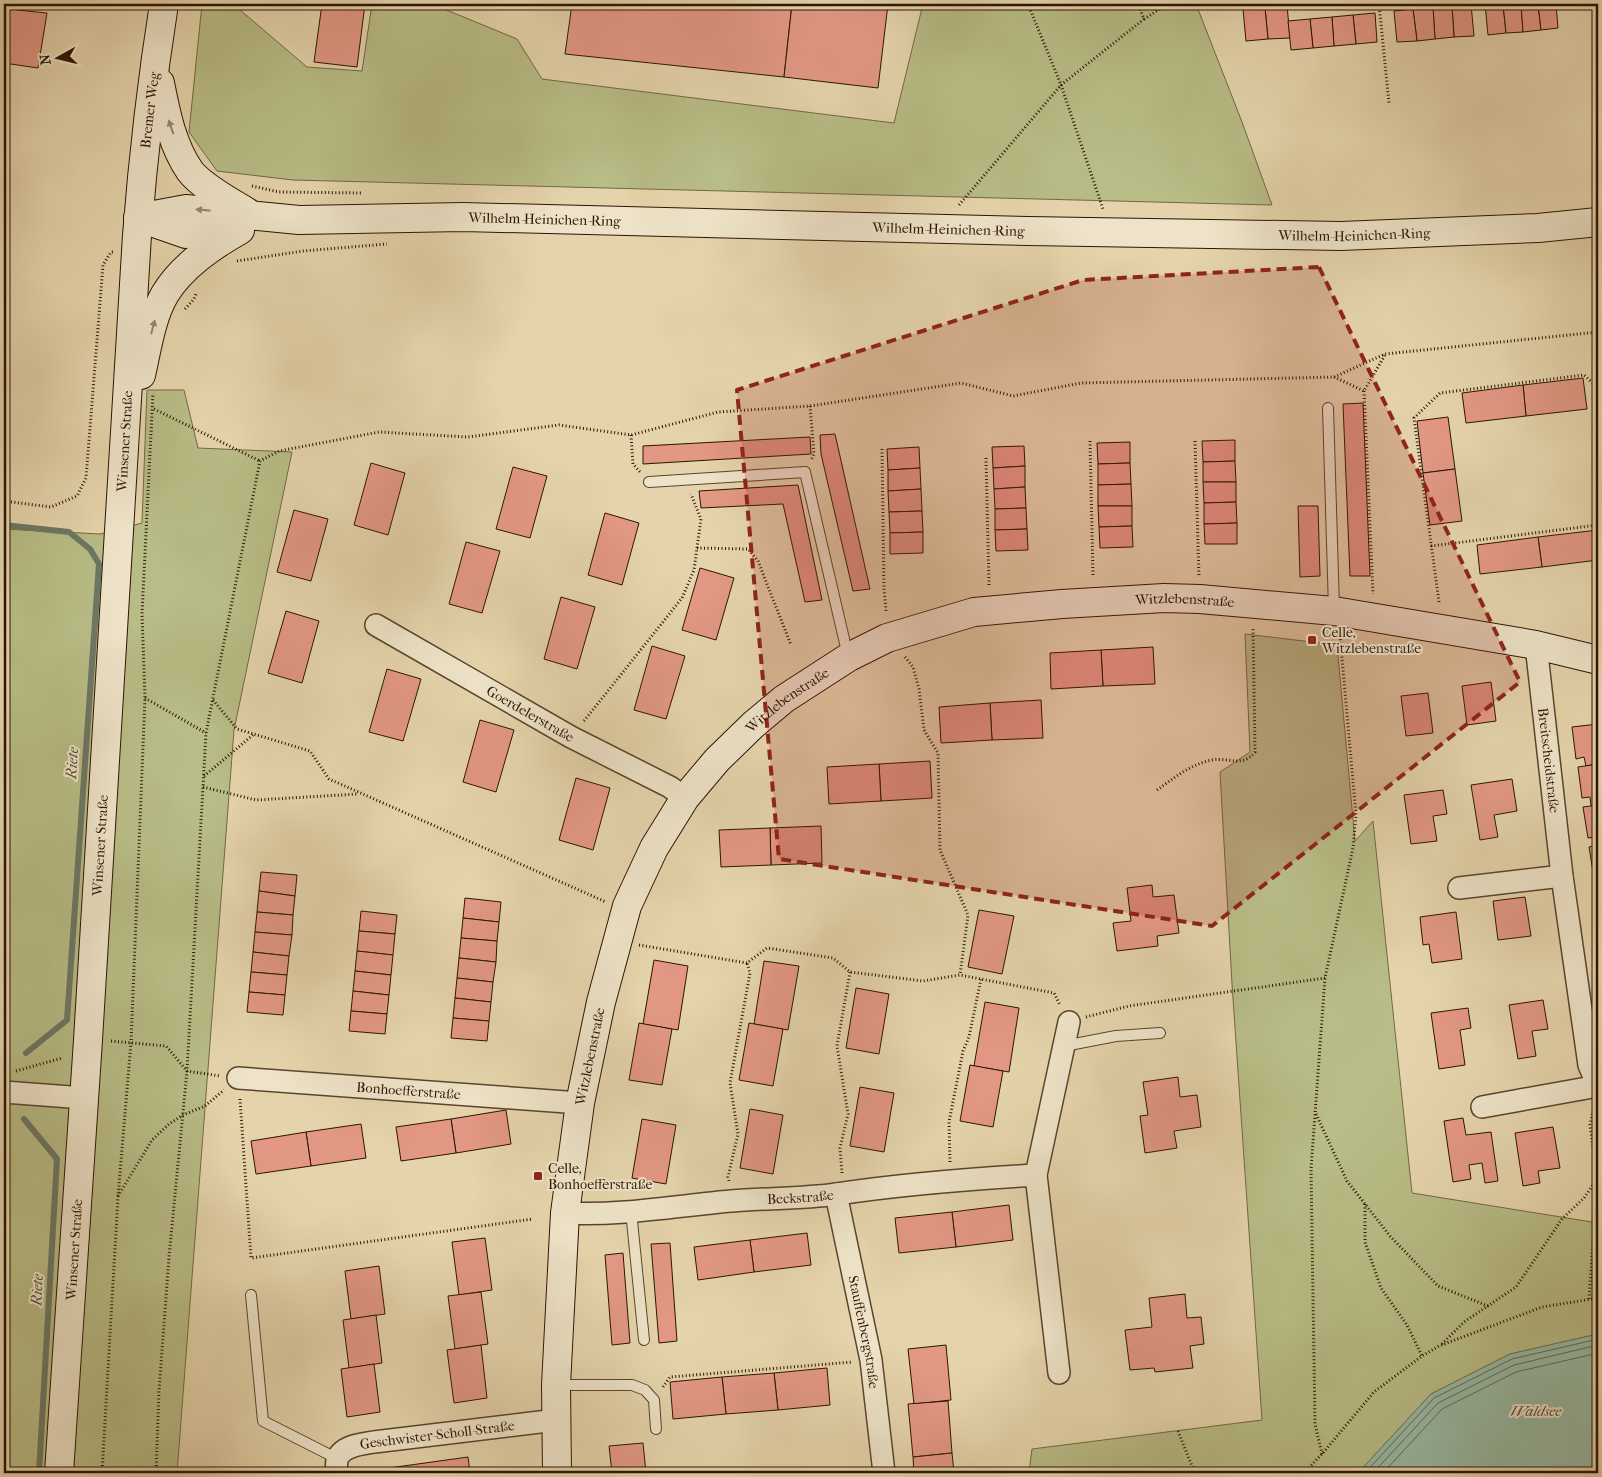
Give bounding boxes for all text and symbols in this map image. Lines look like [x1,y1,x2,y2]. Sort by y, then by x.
north arrow [32,32,82,82]
text: N [36,53,55,66]
street label: Bremer Weg [137,70,163,149]
one-way arrow [167,120,174,135]
one-way arrow [195,205,211,213]
street label: Wilhelm-Heinichen-Ring [467,209,621,229]
street label: Wilhelm-Heinichen-Ring [871,219,1025,239]
street label: Wilhelm-Heinichen-Ring [1277,224,1431,245]
one-way arrow [149,319,157,334]
street label: Winsener Straße [113,390,136,493]
street label: Witzlebenstraße [1134,589,1235,611]
place label: Celle, Witzlebenstraße [1321,624,1421,657]
marker: Celle, Witzlebenstraße [1306,634,1318,646]
street label: Witzlebenstraße [741,664,832,737]
street label: Goerdelerstraße [484,682,577,746]
street label: Breitscheidstraße [1535,707,1563,814]
water label: Riete [62,746,82,780]
street label: Winsener Straße [88,794,111,897]
street label: Witzlebenstraße [571,1006,608,1108]
street label: Bonhoefferstraße [356,1078,461,1103]
place label: Celle, Bonhoefferstraße [548,1160,652,1193]
marker: Celle, Bonhoefferstraße [532,1170,544,1182]
street label: Beckstraße [767,1186,835,1207]
street label: Winsener Straße [62,1198,86,1302]
water label: Riete [27,1273,47,1307]
street label: Stauffenbergstraße [845,1274,883,1390]
water label: Waldsee [1511,1402,1562,1420]
street label: Geschwister-Scholl-Straße [358,1417,516,1453]

